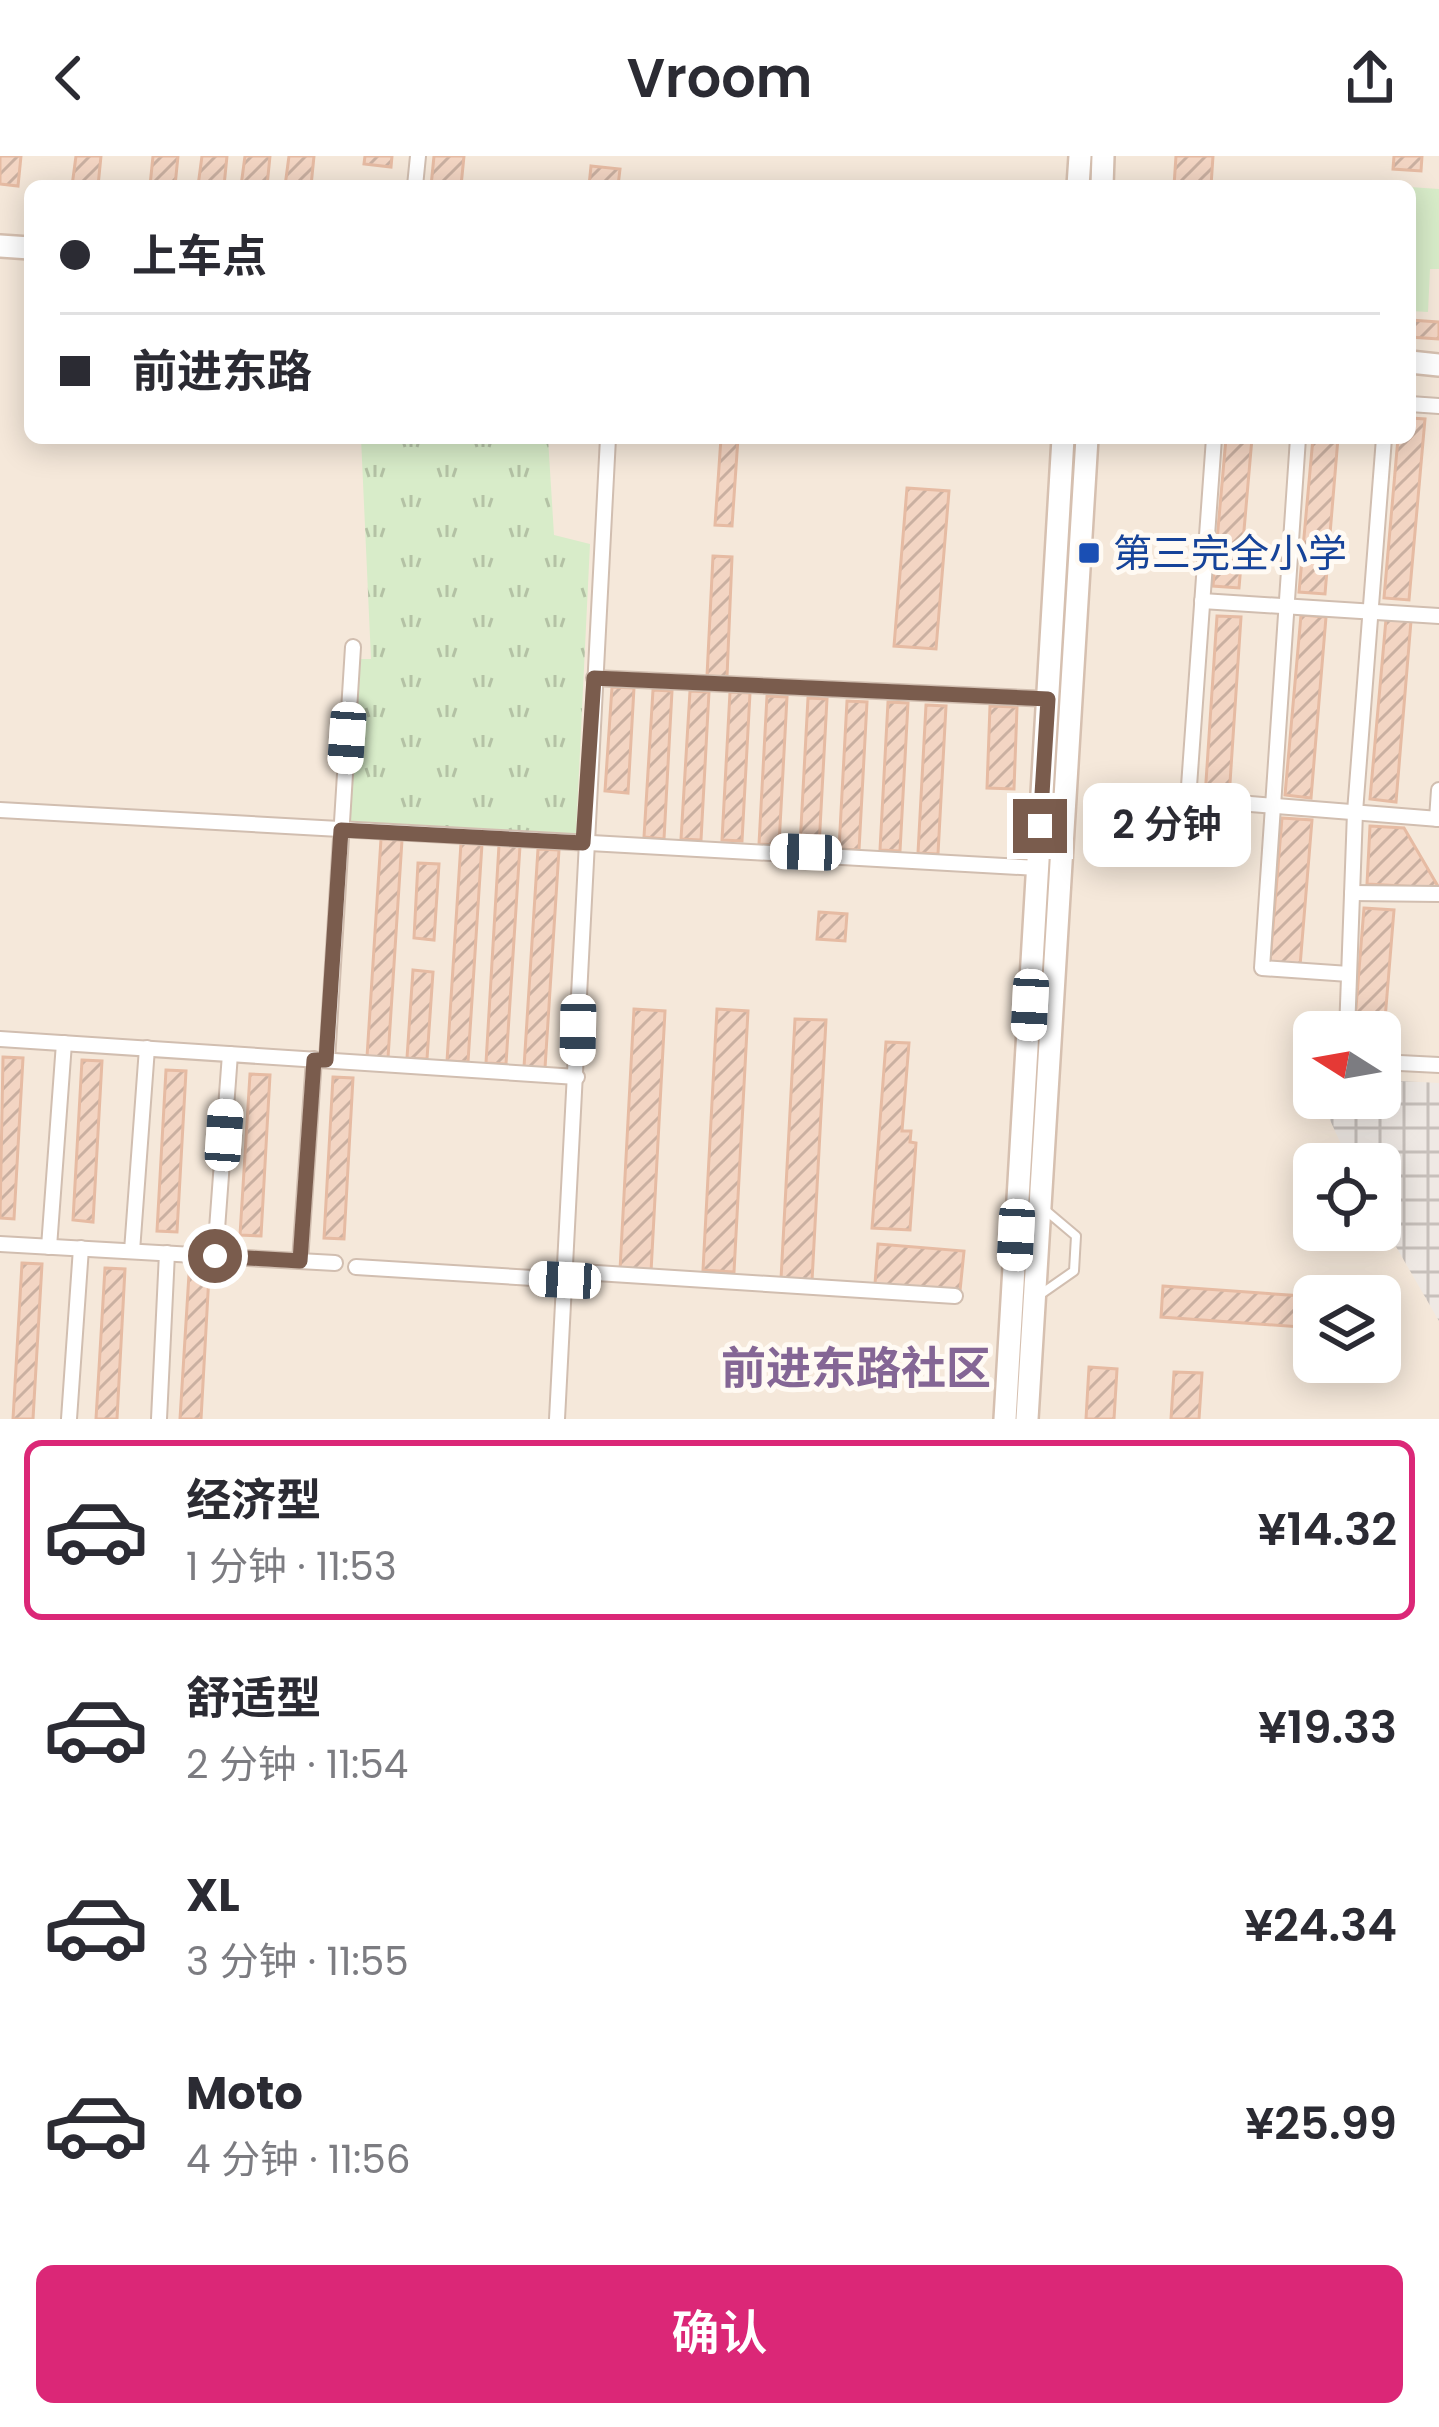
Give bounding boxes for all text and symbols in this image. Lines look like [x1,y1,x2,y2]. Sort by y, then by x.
text: Vroom [627,40,812,116]
icon: back [36,45,102,111]
icon: share [1337,45,1403,111]
text: 上车点 [132,225,267,288]
text: 前进东路 [132,340,312,403]
place label: 第三完全小学 [1113,526,1347,581]
marker: 第三完全小学 [1076,540,1102,566]
car [327,701,367,775]
callout: 2 分钟 [1082,784,1250,868]
text: 2 分钟 [1112,797,1222,852]
route end [1013,799,1067,853]
car [769,833,843,871]
car [1010,968,1050,1042]
car [559,994,597,1066]
north arrow [1293,1011,1401,1119]
map controls [1293,1011,1401,1383]
car [204,1098,244,1172]
button: locate [1293,1143,1401,1251]
car [996,1198,1036,1272]
route start [188,1229,242,1283]
car [528,1260,602,1300]
button: layers [1293,1275,1401,1383]
district label: 前进东路社区 [721,1337,991,1400]
text: 经济型 [186,1469,321,1532]
icon: car [42,1476,150,1584]
text: ¥14.32 [1258,1498,1397,1561]
text: 1 分钟 · 11:53 [186,1539,397,1594]
text: 舒适型 [186,1667,321,1730]
icon: car [42,1674,150,1782]
text: ¥19.33 [1258,1696,1397,1759]
text: 2 分钟 · 11:54 [186,1737,408,1792]
text: XL [186,1864,240,1927]
icon: car [42,1872,150,1980]
text: ¥24.34 [1244,1894,1397,1957]
text: 3 分钟 · 11:55 [186,1934,409,1989]
text: Moto [186,2062,303,2125]
icon: car [42,2070,150,2178]
text: ¥25.99 [1246,2092,1397,2155]
text: 4 分钟 · 11:56 [186,2132,411,2187]
button: 确认 [36,2265,1403,2403]

